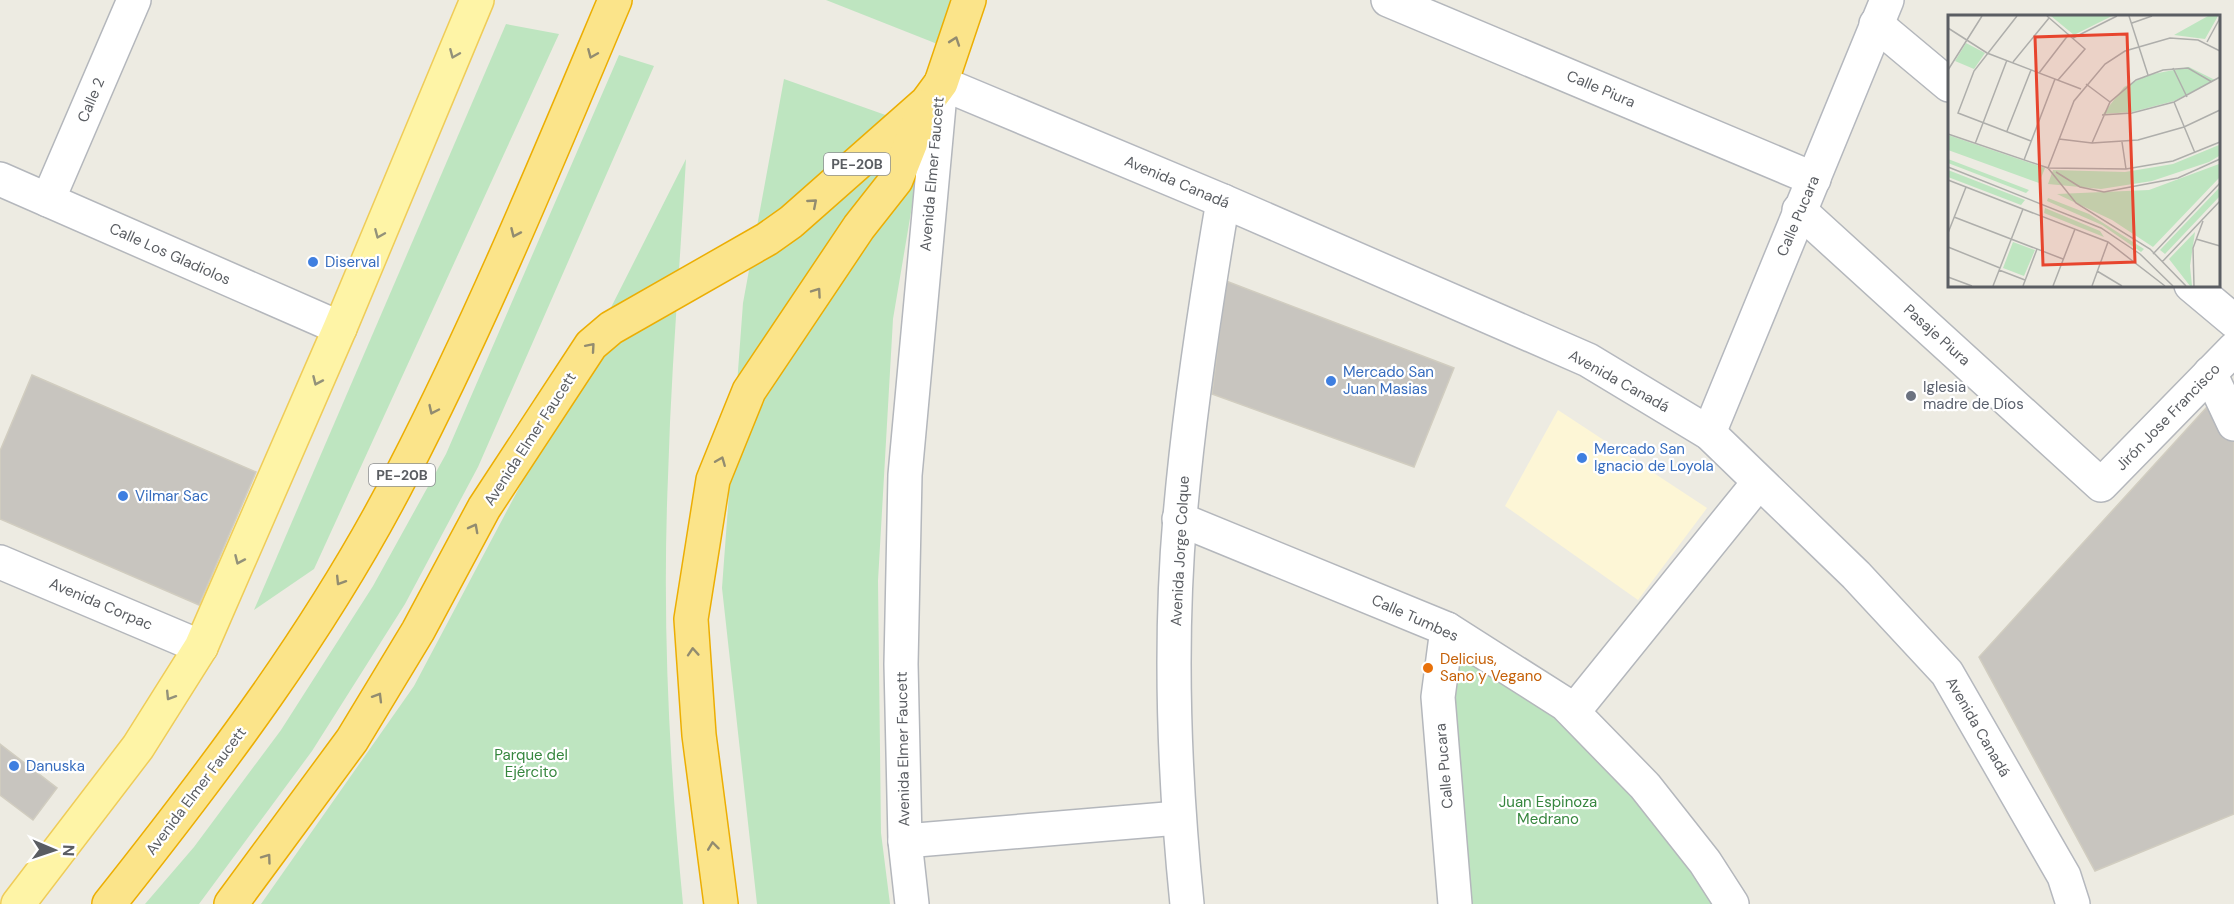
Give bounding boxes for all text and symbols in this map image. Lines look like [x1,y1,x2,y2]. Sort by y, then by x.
inset map [1948,15,2219,286]
one-way arrow [947,36,960,47]
one-way arrow [587,47,599,58]
one-way arrow [450,48,462,59]
street label: Calle Piura [1564,66,1638,112]
street label: Calle 2 [73,75,109,125]
street label: Avenida Elmer Faucett [915,96,949,252]
street label: Avenida Canadá [1121,151,1233,213]
road number: PE-20B [824,153,890,175]
street label: Calle Pucara [1772,173,1824,259]
one-way arrow [806,199,816,210]
street label: Calle Los Gladiolos [106,218,234,290]
one-way arrow [511,227,523,238]
one-way arrow [374,228,386,239]
place label: Diserval [325,252,380,272]
marker: Diserval [306,255,320,269]
one-way arrow [810,288,821,299]
street label: Pasaje Piura [1899,300,1975,370]
one-way arrow [584,343,595,354]
street label: Avenida Canadá [1565,345,1673,417]
street label: Jirón Jose Francisco [2112,359,2225,475]
place label: Mercado San Juan Masias [1343,362,1434,399]
street label: Avenida Elmer Faucett [479,368,581,510]
marker: Mercado San Juan Masias [1324,374,1338,388]
one-way arrow [312,375,324,386]
place label: Iglesia madre de Díos [1923,377,2024,414]
marker: Iglesia madre de Díos [1904,389,1918,403]
one-way arrow [428,403,440,414]
place label: Mercado San Ignacio de Loyola [1594,439,1714,476]
marker: Mercado San Ignacio de Loyola [1575,451,1589,465]
one-way arrow [714,456,726,467]
road number: PE-20B [369,464,435,486]
street label: Avenida Jorge Colque [1166,475,1194,627]
place label: Vilmar Sac [135,486,209,506]
marker: Vilmar Sac [116,489,130,503]
one-way arrow [467,524,478,534]
one-way arrow [234,554,246,565]
street label: Avenida Corpac [46,573,156,635]
one-way arrow [336,575,348,585]
street label: Calle Tumbes [1368,590,1462,646]
one-way arrow [687,648,700,657]
place label: Delicius, Sano y Vegano [1440,649,1542,686]
marker: Delicius, Sano y Vegano [1421,661,1435,675]
street label: Avenida Elmer Faucett [892,671,914,827]
street label: Avenida Canadá [1941,673,2015,781]
one-way arrow [165,690,177,700]
one-way arrow [370,693,382,703]
street label: Calle Pucara [1430,722,1458,810]
street label: Avenida Elmer Faucett [141,723,251,859]
park label: Parque del Ejército [494,745,568,782]
place label: Danuska [26,756,85,776]
marker: Danuska [7,759,21,773]
park label: Juan Espinoza Medrano [1499,792,1597,829]
north arrow [24,820,84,880]
one-way arrow [708,841,720,851]
text: N [58,844,79,857]
one-way arrow [260,853,271,864]

